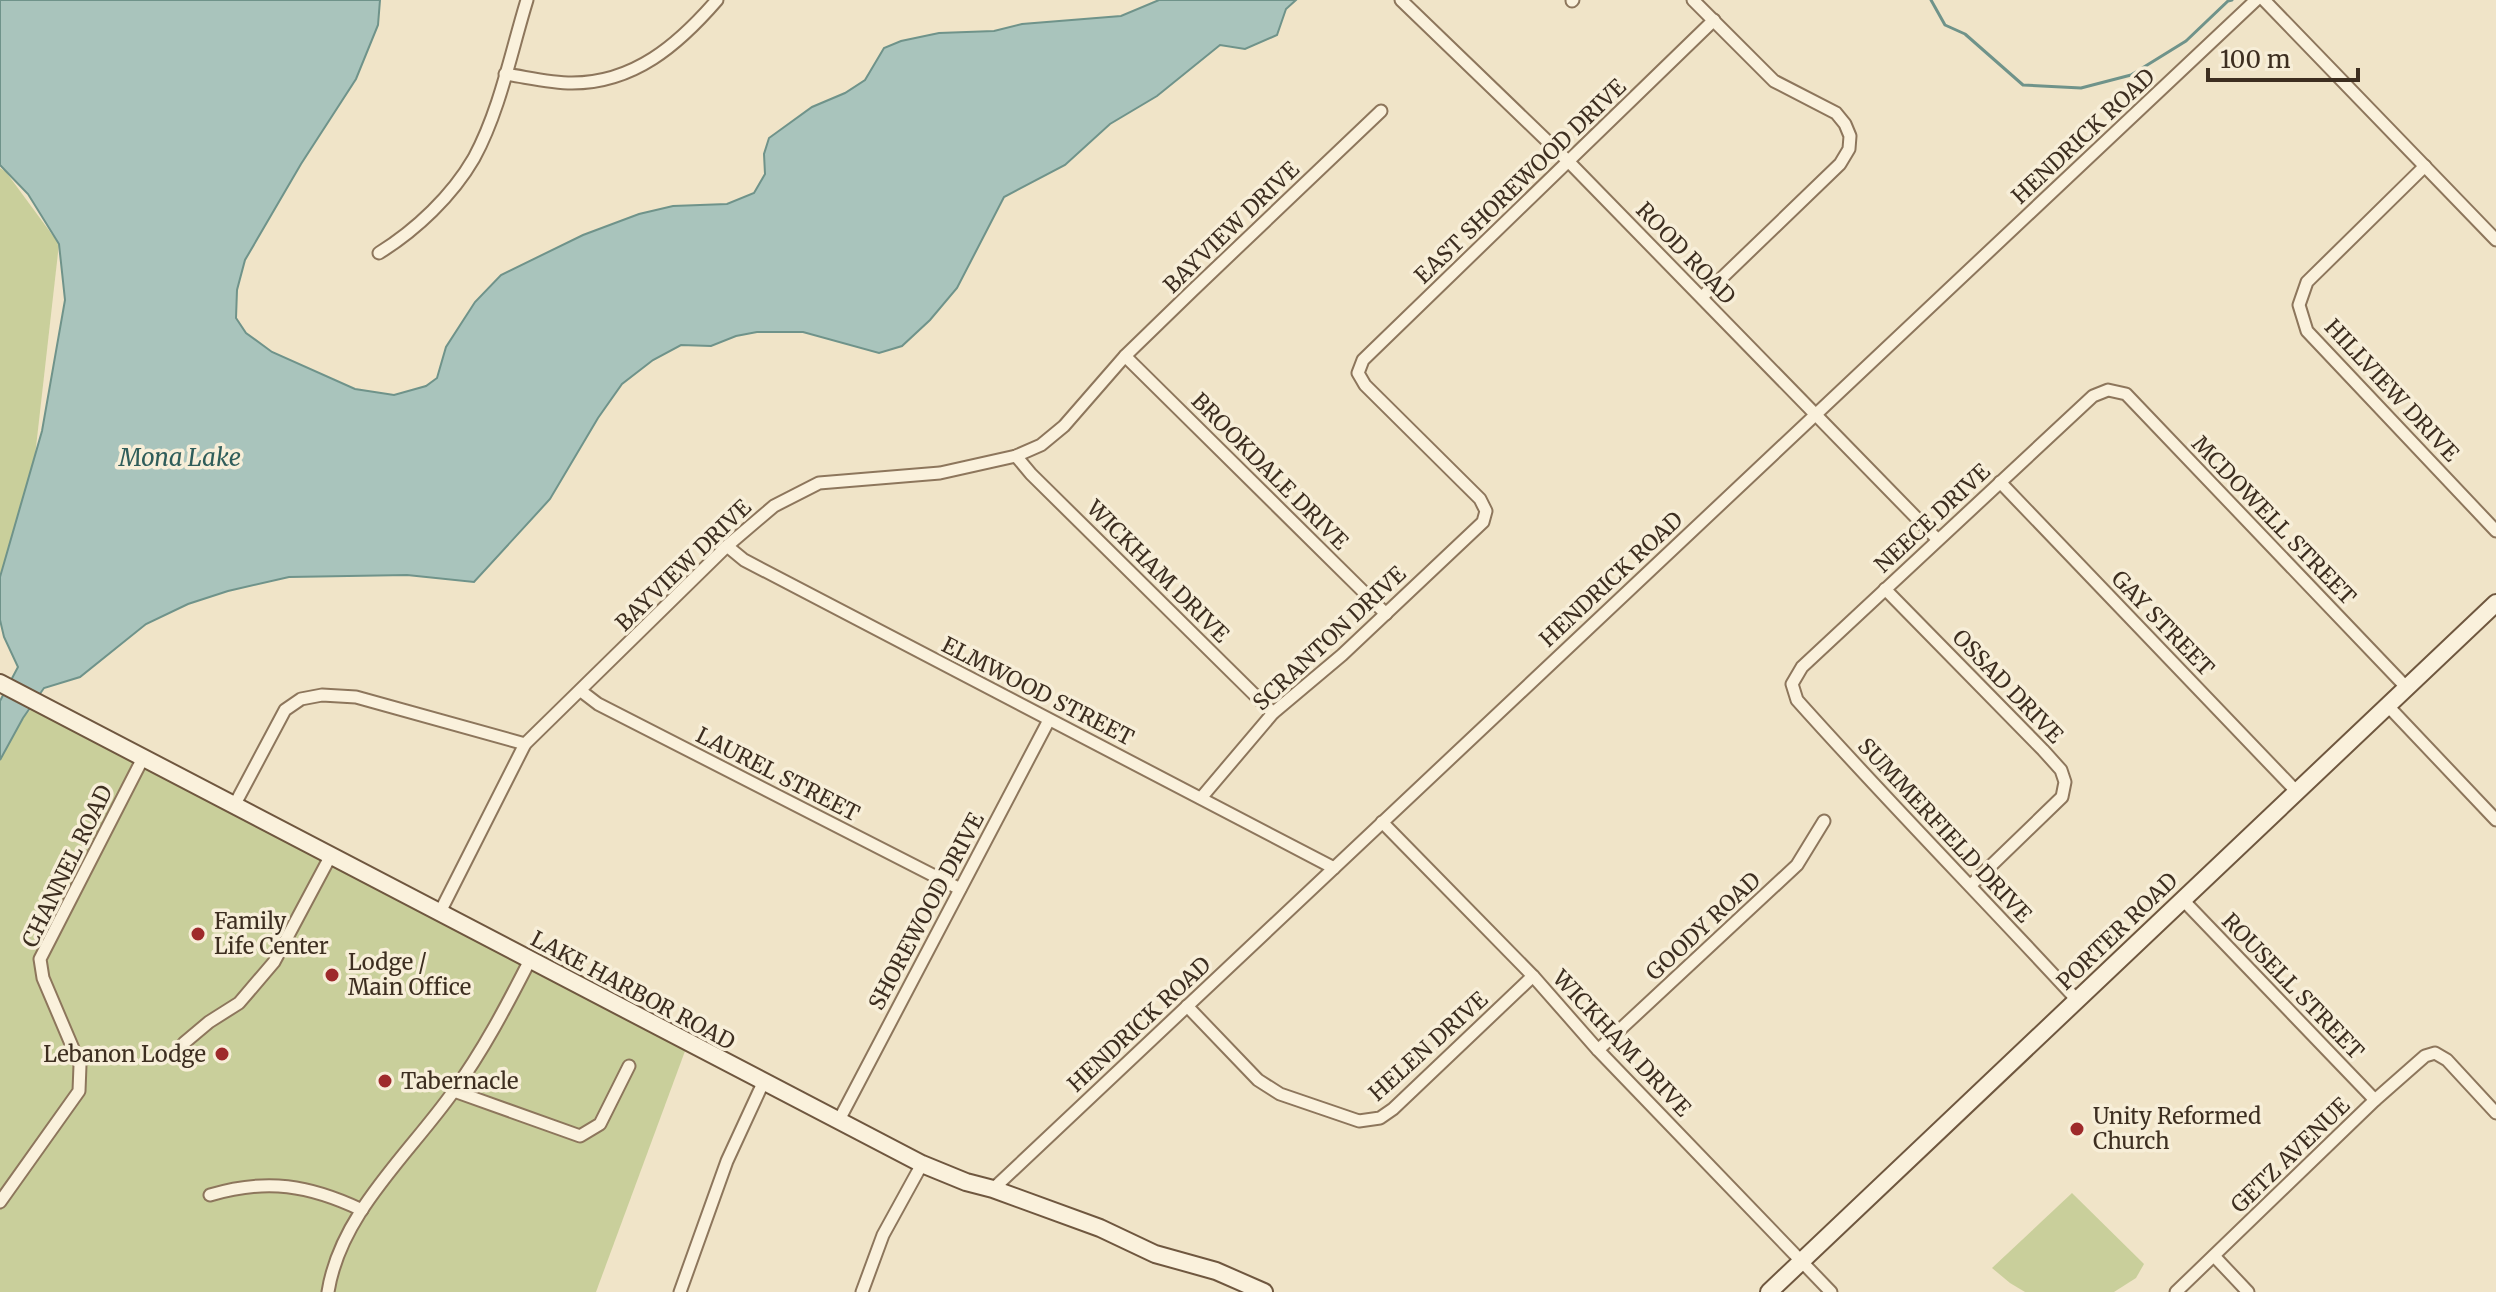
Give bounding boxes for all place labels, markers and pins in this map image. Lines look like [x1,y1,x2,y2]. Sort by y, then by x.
place label: Family Life Center [214,907,329,960]
marker: Family Life Center [189,925,207,943]
place label: Lodge / Main Office [348,948,471,1001]
marker: Lodge / Main Office [323,966,341,984]
place label: Lebanon Lodge [43,1040,206,1068]
marker: Lebanon Lodge [213,1045,231,1063]
place label: Tabernacle [401,1067,518,1095]
marker: Tabernacle [376,1072,394,1090]
place label: Unity Reformed Church [2093,1102,2261,1155]
marker: Unity Reformed Church [2068,1120,2086,1138]

